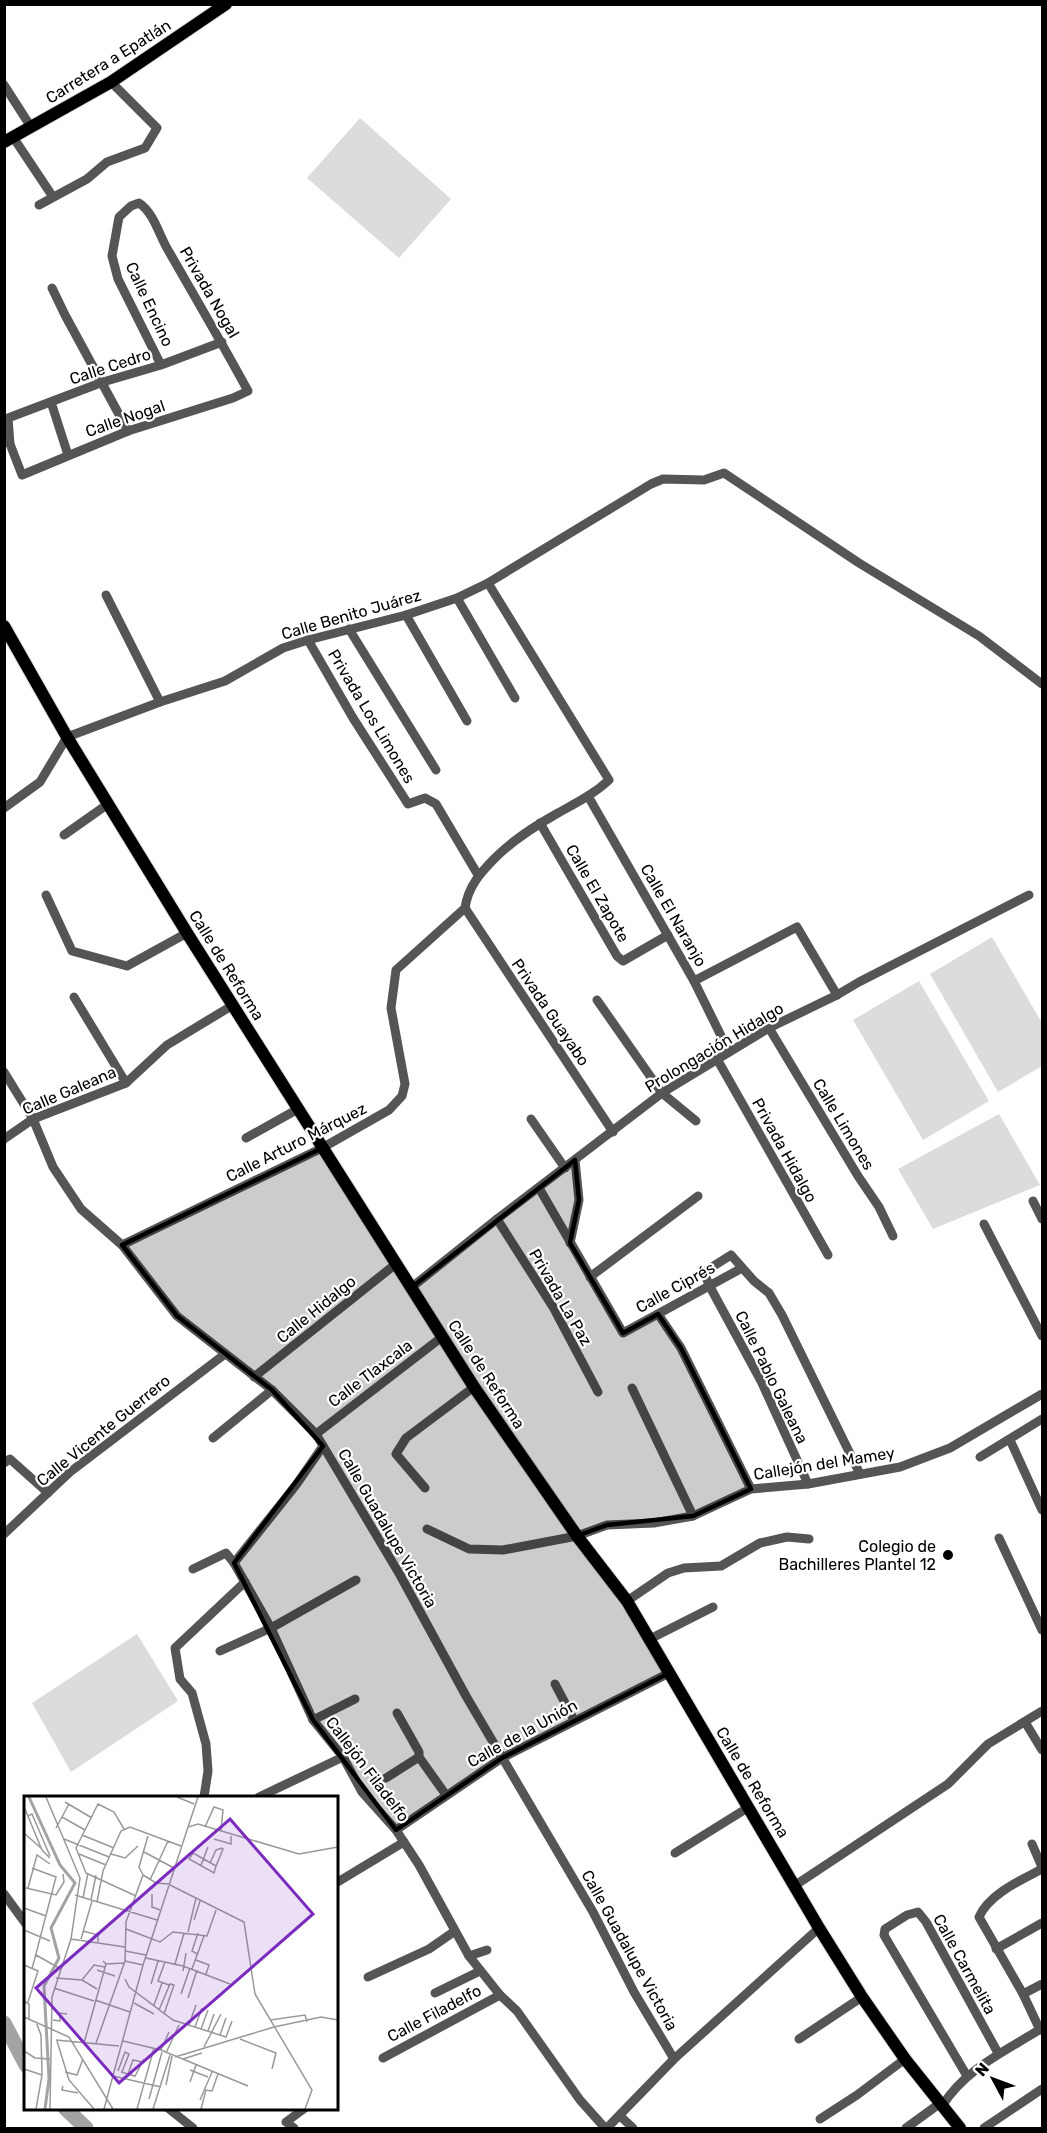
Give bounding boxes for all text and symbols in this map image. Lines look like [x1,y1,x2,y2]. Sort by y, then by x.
street label: Carretera a Epatlán [42,15,174,108]
street label: Privada Nogal [176,243,243,341]
street label: Calle Encino [122,259,177,350]
street label: Calle Cedro [67,344,153,389]
street label: Calle Nogal [83,396,167,441]
street label: Calle Benito Juárez [279,585,423,643]
street label: Privada Los Limones [324,646,419,787]
street label: Calle El Zapote [562,841,633,946]
street label: Calle El Naranjo [637,861,711,970]
street label: Calle de Reforma [185,907,268,1024]
street label: Privada Guayabo [508,955,593,1069]
street label: Prolongación Hidalgo [642,999,787,1096]
street label: Calle Galeana [19,1062,119,1119]
street label: Calle Limones [809,1075,878,1173]
street label: Privada Hidalgo [748,1095,821,1206]
street label: Calle Arturo Márquez [223,1099,370,1186]
street label: Privada La Paz [525,1245,596,1349]
street label: Calle Ciprés [632,1258,718,1317]
street label: Calle Hidalgo [273,1272,360,1347]
street label: Calle Pablo Galeana [731,1308,812,1447]
street label: Calle de Reforma [444,1316,529,1432]
street label: Calle Tlaxcala [325,1336,416,1411]
street label: Calle Vicente Guerrero [33,1371,174,1490]
street label: Callejón del Mamey [752,1443,896,1484]
street label: Calle Guadalupe Victoria [334,1445,441,1611]
place label: Colegio de Bachilleres Plantel 12 [778,1537,936,1574]
marker: Colegio de Bachilleres Plantel 12 [941,1548,955,1562]
street label: Calle de la Unión [464,1695,581,1772]
street label: Callejón Filadelfo [322,1713,413,1826]
street label: Calle de Reforma [712,1723,793,1841]
inset map [24,1796,338,2109]
street label: Calle Guadalupe Victoria [577,1867,682,2034]
street label: Calle Carmelita [929,1911,1000,2018]
street label: Calle Filadelfo [384,1981,484,2046]
north arrow [963,2049,1023,2109]
text: N [971,2059,993,2080]

